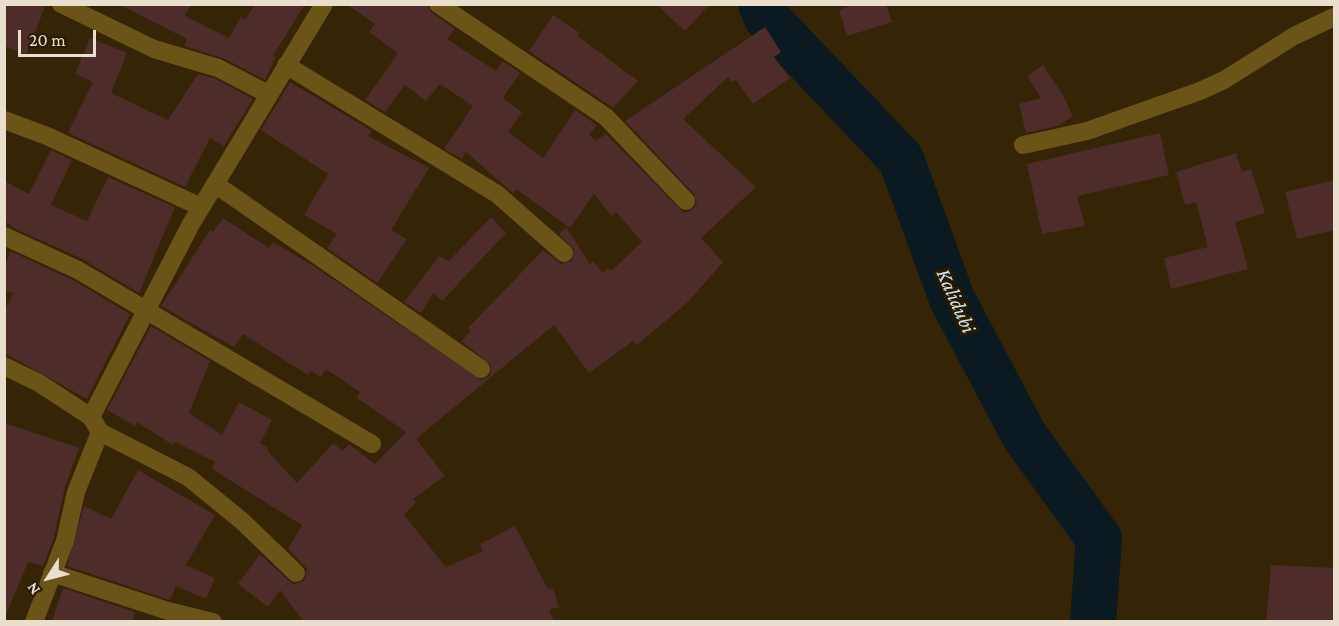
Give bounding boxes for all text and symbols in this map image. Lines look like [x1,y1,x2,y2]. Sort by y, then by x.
scale bar [21,18,99,56]
text: 20 m [29,30,66,50]
water label: Kalidubi [931,265,981,337]
north arrow [18,548,78,608]
text: N [23,579,43,598]

